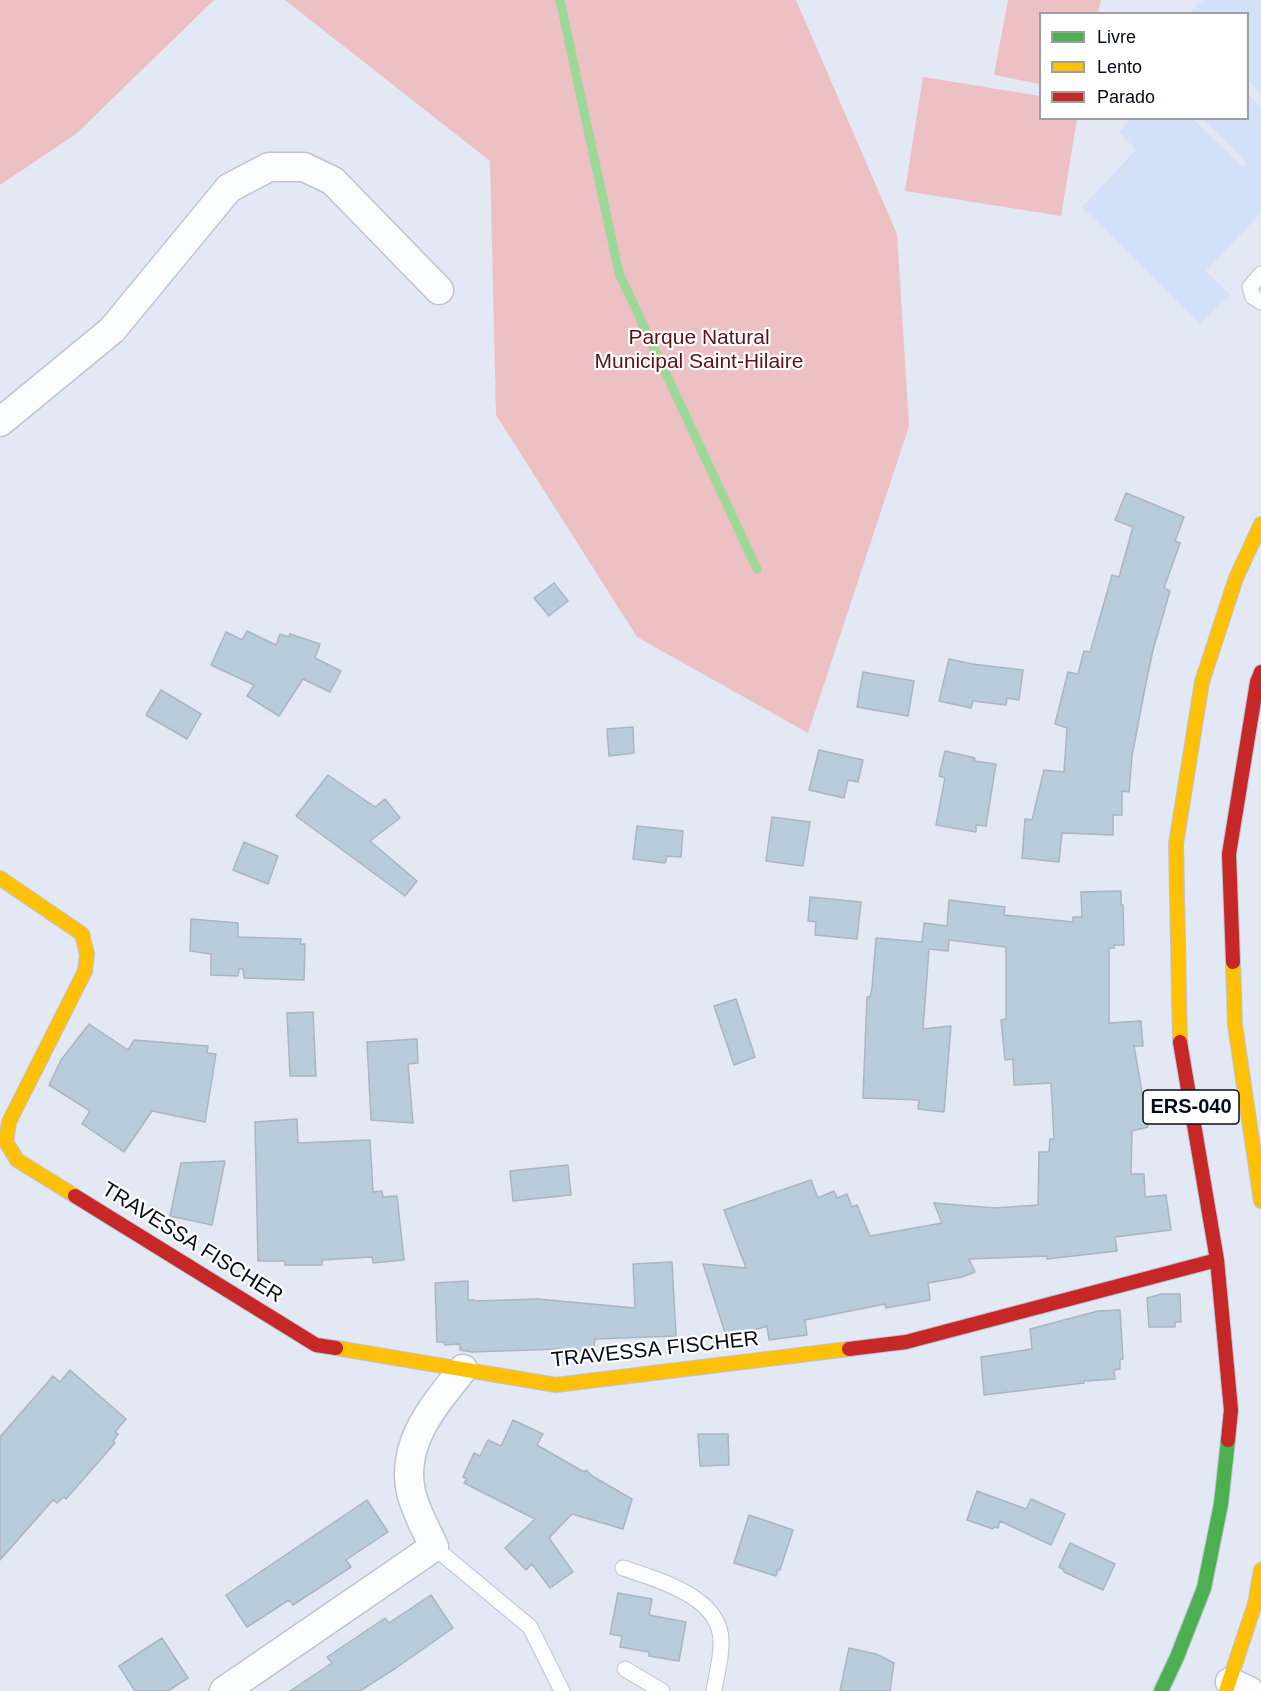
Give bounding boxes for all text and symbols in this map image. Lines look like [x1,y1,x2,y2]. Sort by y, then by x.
legend [1039,12,1249,120]
text: Livre [1097,27,1136,47]
text: Lento [1097,57,1142,77]
text: Parado [1097,87,1155,107]
park label: Parque Natural Municipal Saint-Hilaire [595,325,803,375]
road number: ERS-040 [1143,1090,1239,1124]
street label: TRAVESSA FISCHER [97,1177,287,1309]
street label: TRAVESSA FISCHER [550,1327,760,1373]

